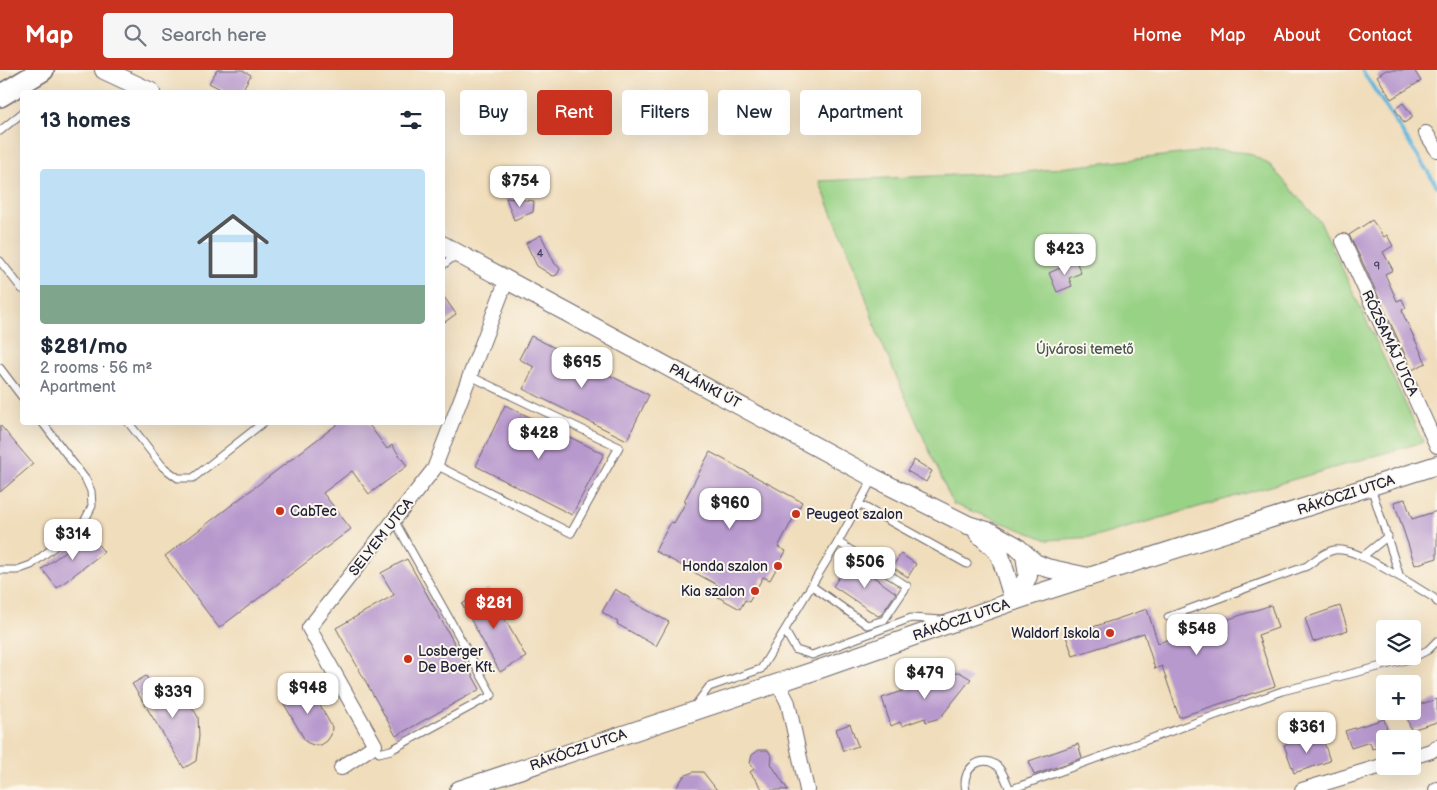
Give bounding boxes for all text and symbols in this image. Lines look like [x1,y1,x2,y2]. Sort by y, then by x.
search box [103,13,453,58]
text: Map [25,21,73,50]
icon: search [121,21,149,49]
text: Search here [161,24,267,47]
text: Home [1133,25,1182,46]
text: Map [1210,25,1246,46]
text: About [1274,25,1321,46]
text: Contact [1349,25,1412,46]
chip: Buy [460,90,527,135]
chip: Rent [537,90,612,135]
chip: Filters [622,90,708,135]
chip: New [718,90,790,135]
chip: Apartment [800,90,921,135]
icon: filters [397,106,425,134]
text: 13 homes [40,108,131,133]
pin: $754 [490,166,550,208]
text: $754 [501,172,539,191]
icon: home [188,201,278,291]
pin: $423 [1035,234,1095,276]
text: $423 [1046,240,1084,259]
house number: 4 [537,247,544,260]
house number: 9 [1374,260,1380,273]
street label: RÓZSAMÁJ UTCA [1358,287,1423,399]
text: $281/mo [40,334,128,359]
park label: Újvárosi temető [1036,340,1134,358]
pin: $695 [552,346,612,389]
text: $695 [563,353,601,372]
text: 2 rooms · 56 m² [40,359,152,378]
street label: PALÁNKI ÚT [666,359,745,412]
text: Apartment [40,378,116,397]
pin: $428 [509,418,569,460]
text: $428 [519,424,559,443]
street label: RÁKÓCZI UTCA [1295,470,1397,519]
pin: $960 [700,488,760,530]
street label: SELYEM UTCA [345,494,417,579]
text: $960 [710,494,750,513]
place label: CabTec [290,503,337,520]
marker: CabTec [274,505,286,517]
place label: Peugeot szalon [806,506,903,523]
marker: Peugeot szalon [790,508,802,520]
pin: $314 [43,518,103,561]
text: $314 [55,525,91,544]
pin: $506 [835,546,895,589]
text: $506 [845,553,885,572]
place label: Honda szalon [682,558,768,575]
marker: Honda szalon [772,560,784,572]
place label: Kia szalon [681,583,745,600]
marker: Kia szalon [749,585,761,597]
pin: $281 [464,588,524,630]
text: $281 [476,594,512,613]
street label: RÁKÓCZI UTCA [910,594,1012,645]
pin: $548 [1167,614,1227,656]
text: $548 [1178,620,1216,639]
map controls [1376,620,1421,775]
button: layers [1376,620,1421,665]
place label: Waldorf Iskola [1011,625,1100,642]
marker: Waldorf Iskola [1104,627,1116,639]
place label: Losberger De Boer Kft. [418,643,495,676]
marker: Losberger De Boer Kft. [402,653,414,665]
pin: $479 [895,658,955,700]
text: $479 [906,664,944,683]
pin: $948 [278,672,338,715]
button: + [1376,675,1421,720]
pin: $339 [143,676,203,719]
text: $948 [289,679,327,698]
text: $339 [154,683,192,702]
pin: $361 [1277,712,1337,754]
text: $361 [1289,718,1325,737]
street label: RÁKÓCZI UTCA [527,724,629,775]
button: − [1376,730,1421,775]

